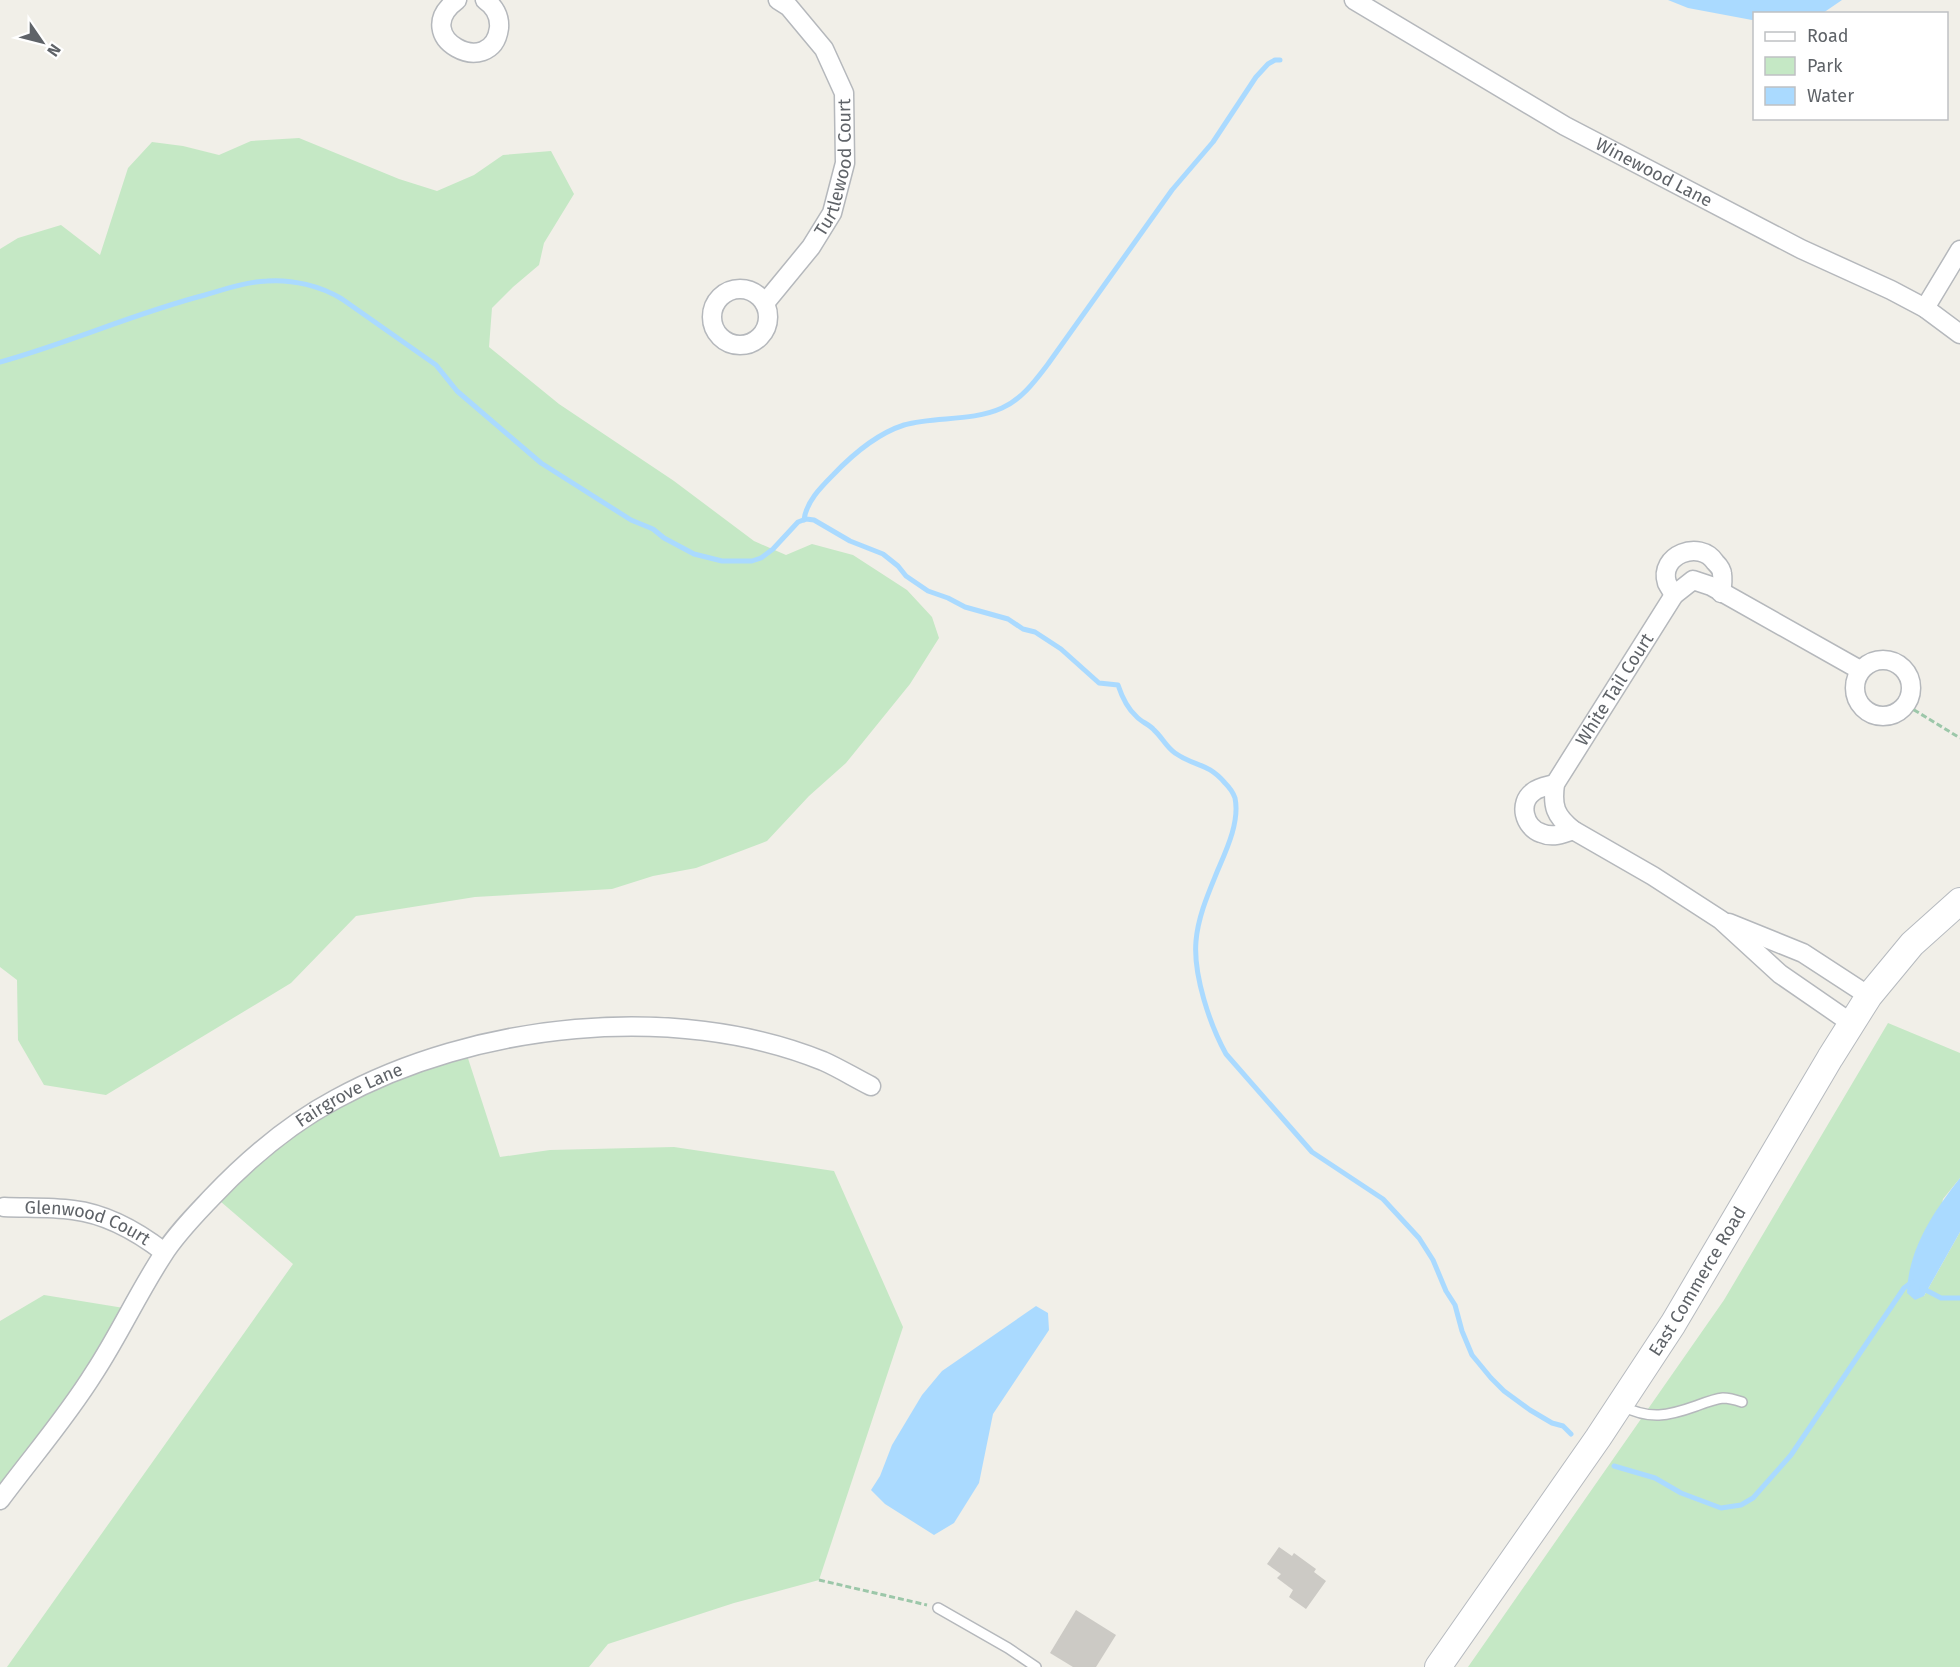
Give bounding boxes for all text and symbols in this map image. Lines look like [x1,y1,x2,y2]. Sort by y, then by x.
north arrow [12,12,72,72]
legend [1753,12,1948,120]
text: Road [1807,25,1849,47]
text: N [43,41,65,60]
text: Park [1807,55,1843,77]
text: Water [1807,85,1854,107]
street label: Turtlewood Court [810,98,857,240]
street label: Winewood Lane [1592,133,1716,212]
street label: White Tail Court [1571,629,1658,750]
street label: Fairgrove Lane [291,1058,406,1132]
street label: Glenwood Court [24,1197,155,1250]
street label: East Commerce Road [1644,1203,1751,1360]

